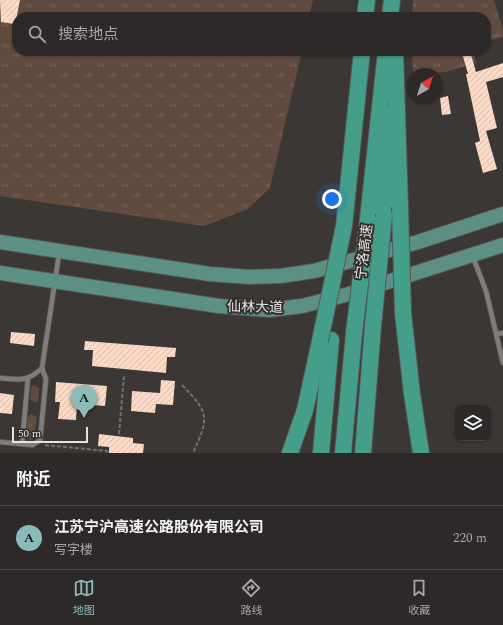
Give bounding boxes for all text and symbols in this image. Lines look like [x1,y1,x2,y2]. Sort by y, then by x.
search box [12,12,491,56]
icon: search [26,23,48,45]
text: 搜索地点 [58,23,118,46]
north arrow [407,68,443,104]
your location [322,189,342,209]
street label: 宁洛高速 [350,223,378,281]
street label: 仙林大道 [227,296,283,318]
pin: A [71,385,97,418]
map controls [455,405,491,441]
button: layers [455,405,491,441]
scale bar [12,425,88,444]
text: 50 m [18,425,41,442]
text: 附近 [16,467,50,493]
text: 江苏宁沪高速公路股份有限公司 [54,516,264,539]
text: A [24,528,34,548]
text: 220 m [453,528,487,548]
text: 写字楼 [54,540,93,560]
tab: 地图 [73,577,95,619]
tab: 路线 [240,577,262,619]
tab: 收藏 [408,577,430,619]

